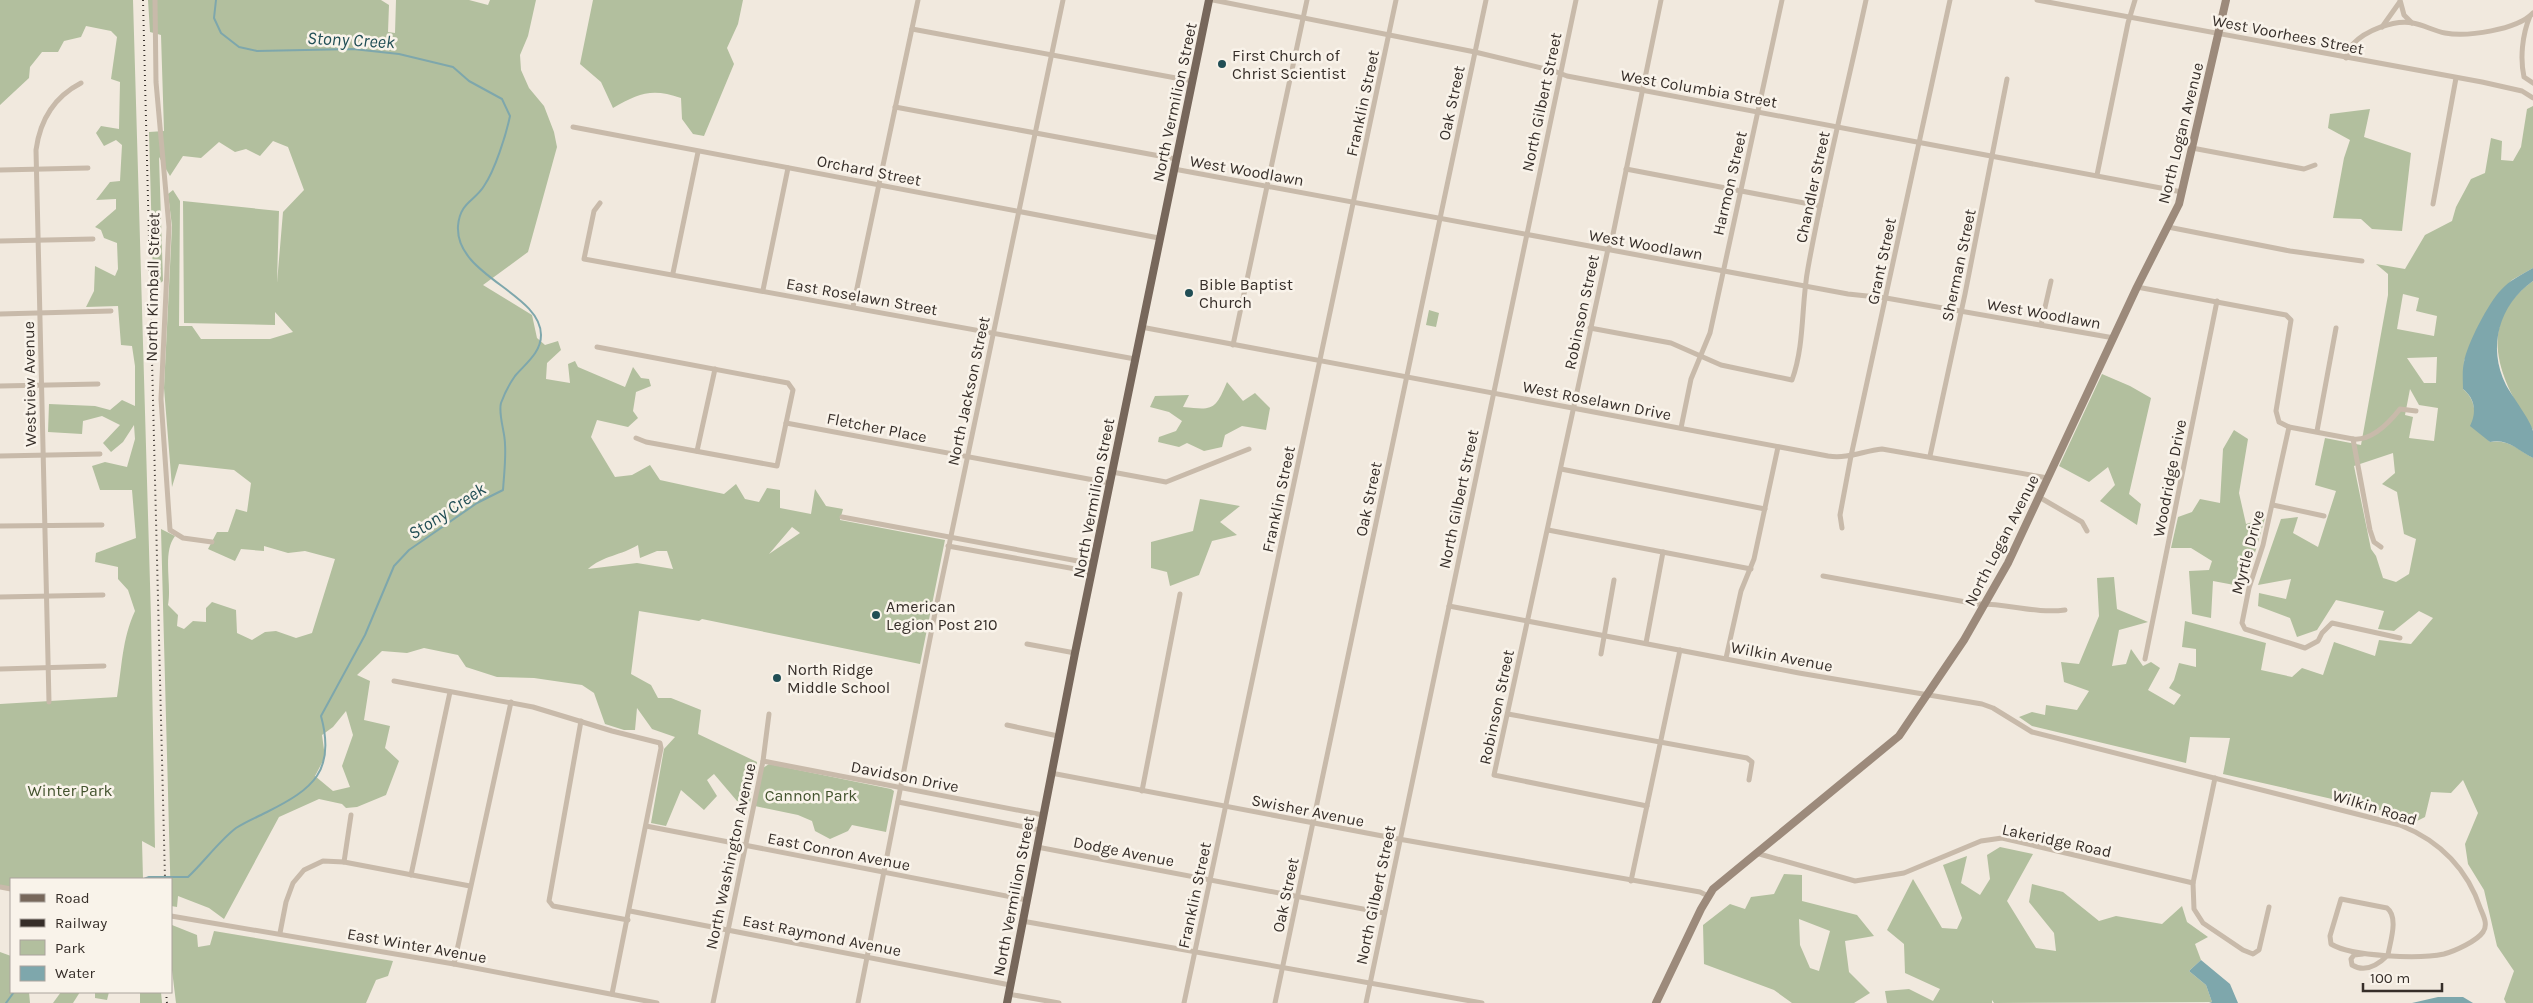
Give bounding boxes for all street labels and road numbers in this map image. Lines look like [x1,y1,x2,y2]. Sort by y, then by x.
street label: West Voorhees Street [2210,10,2365,59]
street label: North Vermilion Street [1148,21,1201,184]
street label: North Gilbert Street [1517,31,1566,173]
street label: Franklin Street [1342,48,1383,158]
street label: North Logan Avenue [2154,60,2207,206]
street label: Oak Street [1434,64,1469,142]
street label: West Columbia Street [1619,65,1779,112]
street label: Harmon Street [1708,129,1751,237]
street label: Chandler Street [1791,130,1834,245]
street label: Orchard Street [815,151,923,190]
street label: West Woodlawn [1188,151,1305,190]
street label: Sherman Street [1937,207,1980,323]
street label: North Kimball Street [142,212,163,362]
street label: Grant Street [1863,216,1900,306]
street label: West Woodlawn [1587,225,1704,264]
street label: Robinson Street [1560,253,1603,371]
street label: East Roselawn Street [785,274,939,319]
street label: West Woodlawn [1985,294,2102,333]
street label: North Jackson Street [943,315,994,467]
street label: Westview Avenue [19,321,40,447]
street label: West Roselawn Drive [1521,377,1673,424]
street label: Fletcher Place [825,408,929,446]
street label: North Vermilion Street [1069,417,1118,580]
street label: Woodridge Drive [2149,418,2190,538]
street label: North Gilbert Street [1434,428,1483,570]
street label: Franklin Street [1258,444,1299,554]
street label: Oak Street [1351,460,1386,538]
street label: North Logan Avenue [1960,471,2043,609]
street label: Myrtle Drive [2227,508,2268,596]
street label: Wilkin Avenue [1729,637,1834,676]
street label: Robinson Street [1475,648,1518,766]
street label: Davidson Drive [849,757,961,796]
street label: North Washington Avenue [701,761,760,951]
street label: Wilkin Road [2330,786,2420,829]
street label: Swisher Avenue [1250,790,1366,831]
street label: North Vermilion Street [989,815,1038,978]
street label: Lakeridge Road [2000,820,2113,861]
street label: North Gilbert Street [1351,824,1400,966]
street label: East Conron Avenue [766,828,912,875]
street label: Dodge Avenue [1072,832,1176,871]
street label: Franklin Street [1174,840,1215,950]
street label: Oak Street [1268,856,1303,934]
street label: East Raymond Avenue [741,911,903,960]
street label: East Winter Avenue [346,924,488,967]

